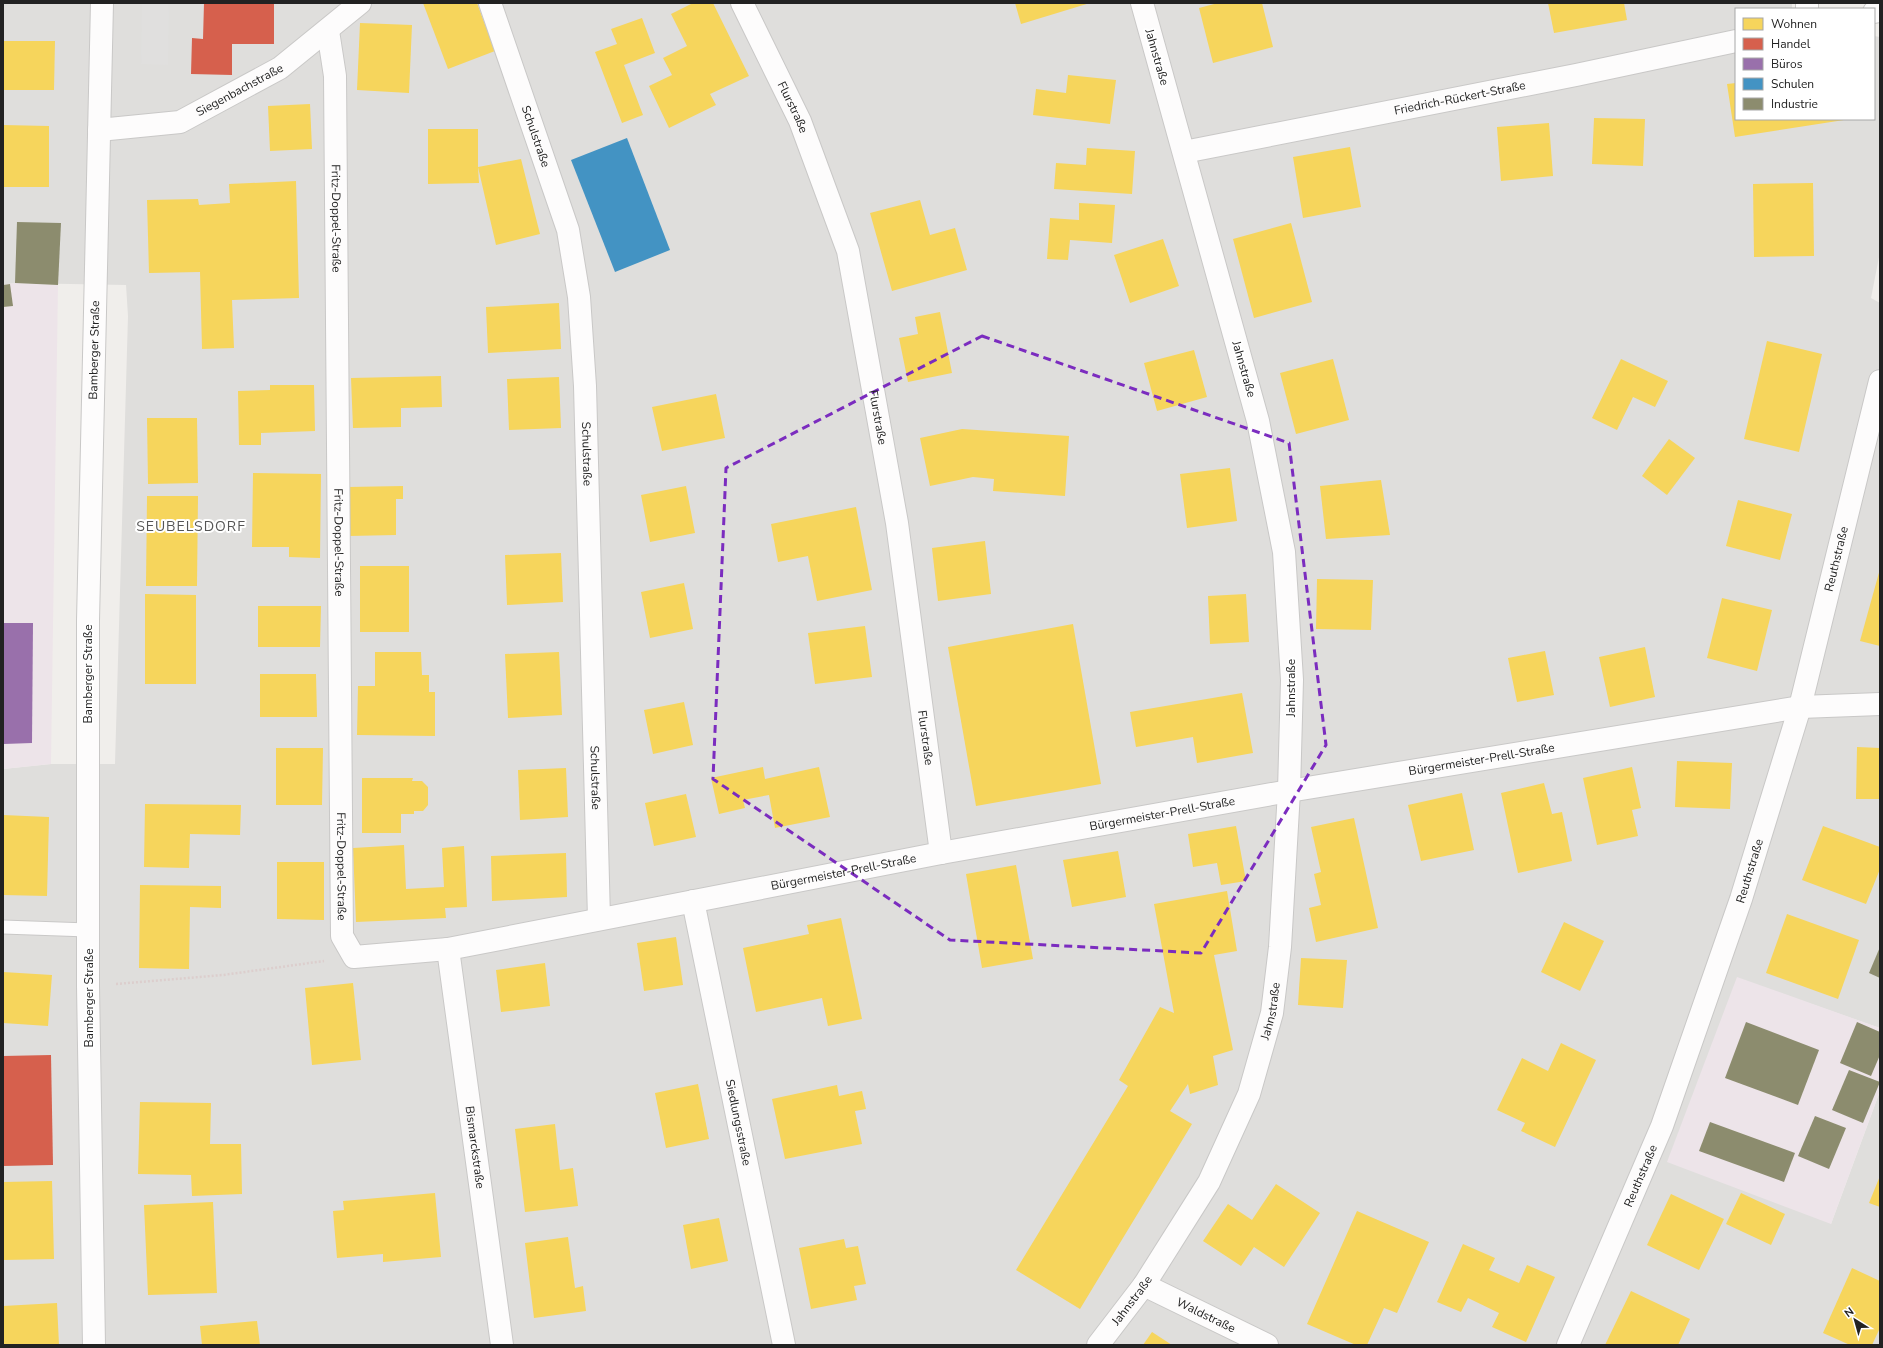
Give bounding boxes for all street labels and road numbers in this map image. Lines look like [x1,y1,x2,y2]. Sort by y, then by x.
street label: Jahnstraße [1141,26,1173,87]
street label: Siegenbachstraße [193,60,286,120]
street label: Friedrich-Rückert-Straße [1393,77,1527,119]
street label: Flurstraße [774,79,812,135]
street label: Schulstraße [518,103,554,169]
street label: Fritz-Doppel-Straße [328,164,345,273]
street label: Bamberger Straße [85,300,103,400]
street label: Jahnstraße [1228,338,1260,399]
street label: Flurstraße [865,389,891,446]
street label: Schulstraße [578,421,596,486]
street label: Fritz-Doppel-Straße [330,488,347,597]
street label: Reuthstraße [1821,525,1852,593]
street label: Bamberger Straße [80,624,96,724]
street label: Jahnstraße [1283,659,1299,718]
street label: Flurstraße [914,709,937,766]
street label: Bürgermeister-Prell-Straße [1407,739,1556,779]
street label: Schulstraße [586,745,604,810]
street label: Bürgermeister-Prell-Straße [1088,793,1236,834]
street label: Fritz-Doppel-Straße [333,812,350,921]
street label: Reuthstraße [1732,837,1767,905]
street label: Bürgermeister-Prell-Straße [769,850,917,894]
street label: Bamberger Straße [81,948,97,1048]
street label: Jahnstraße [1257,981,1284,1042]
street label: Siedlungsstraße [722,1078,755,1167]
street label: Bismarckstraße [461,1105,489,1190]
street label: Reuthstraße [1620,1142,1661,1210]
street label: Jahnstraße [1107,1273,1156,1329]
street label: Waldstraße [1174,1294,1238,1336]

